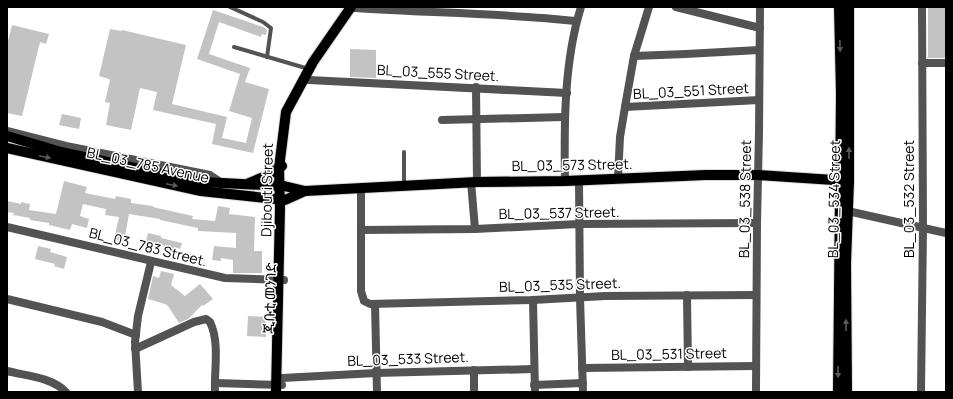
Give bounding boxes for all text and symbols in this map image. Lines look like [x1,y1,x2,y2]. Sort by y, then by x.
one-way arrow [836,40,843,52]
street label: BL_03_555 Street. [377,60,500,85]
street label: BL_03_551 Street [633,78,750,103]
street label: BL_03_538 Street [734,139,755,258]
street label: BL_03_534 Street [823,139,844,258]
street label: BL_03_532 Street [899,140,918,258]
street label: BL_03_785 Avenue [85,142,211,187]
street label: Djibouti Street [256,143,277,237]
one-way arrow [846,146,852,159]
street label: BL_03_573 Street. [511,154,633,175]
one-way arrow [39,155,51,161]
one-way arrow [166,183,178,189]
street label: BL_03_537 Street. [498,202,620,223]
street label: BL_03_783 Street. [87,223,209,270]
street label: ጂቡቲ መንገድ [259,262,280,334]
street label: BL_03_535 Street. [499,273,621,296]
one-way arrow [843,319,850,331]
street label: BL_03_531 Street [611,343,727,364]
street label: BL_03_533 Street. [347,347,469,370]
one-way arrow [835,366,841,379]

